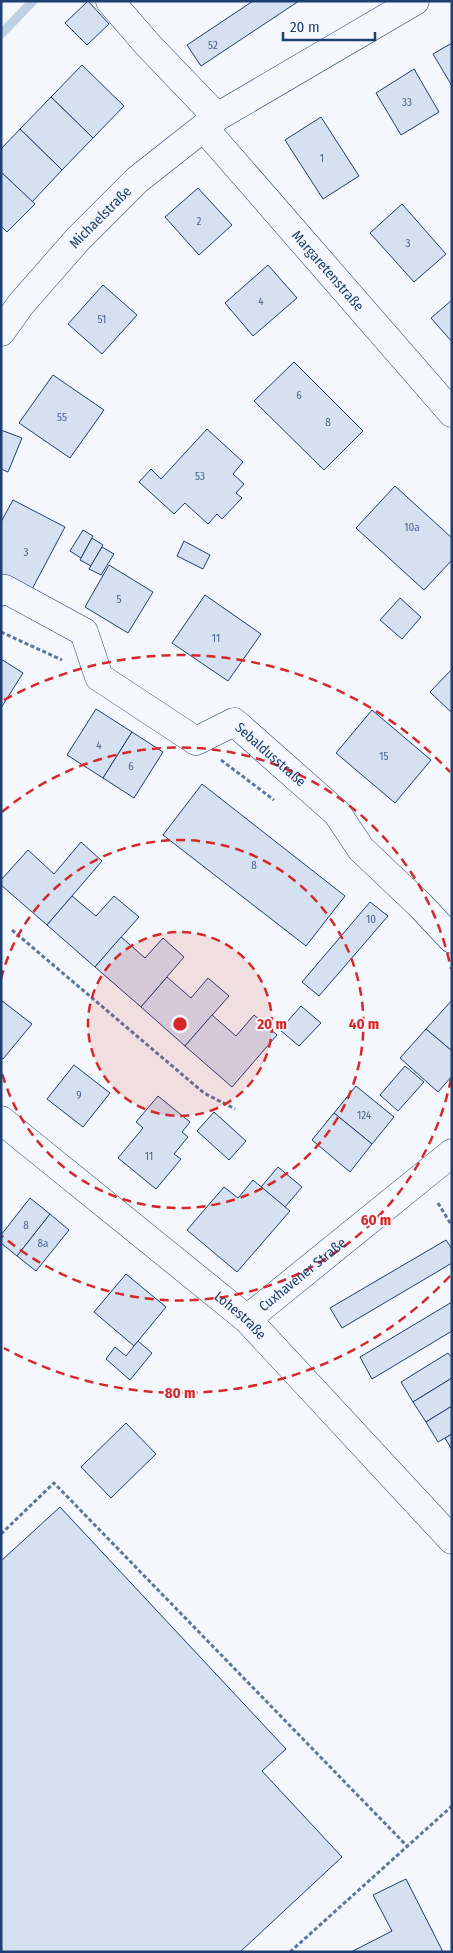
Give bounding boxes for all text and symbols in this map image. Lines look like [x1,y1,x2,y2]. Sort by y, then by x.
scale bar [283,10,376,42]
text: 20 m [290,18,320,36]
house number: 52 [208,39,218,52]
house number: 33 [402,96,412,109]
house number: 1 [320,152,324,165]
street label: Michaelstraße [66,182,135,252]
house number: 2 [197,215,202,228]
street label: Margaretenstraße [288,227,368,314]
house number: 3 [406,237,411,250]
house number: 4 [258,295,264,308]
house number: 51 [98,313,106,326]
house number: 6 [296,389,302,402]
house number: 55 [57,411,67,424]
house number: 8 [325,416,331,429]
house number: 53 [195,470,205,483]
house number: 10a [404,521,420,534]
house number: 3 [24,546,29,559]
house number: 5 [116,593,122,606]
house number: 11 [212,632,220,645]
street label: Sebaldusstraße [232,719,310,790]
house number: 4 [96,739,102,752]
house number: 15 [379,750,389,763]
house number: 6 [128,760,134,773]
house number: 8 [251,859,257,872]
house number: 10 [366,913,376,926]
centre of rings [171,1015,189,1033]
text: 20 m [256,1015,287,1033]
text: 40 m [349,1015,379,1033]
house number: 9 [76,1089,82,1102]
house number: 124 [357,1109,372,1122]
house number: 11 [145,1150,153,1163]
text: 60 m [361,1211,391,1229]
house number: 8 [23,1219,29,1232]
street label: Cuxhavener Straße [255,1234,349,1315]
house number: 8a [38,1237,48,1250]
street label: Lohestraße [211,1288,270,1343]
text: 80 m [165,1384,195,1402]

